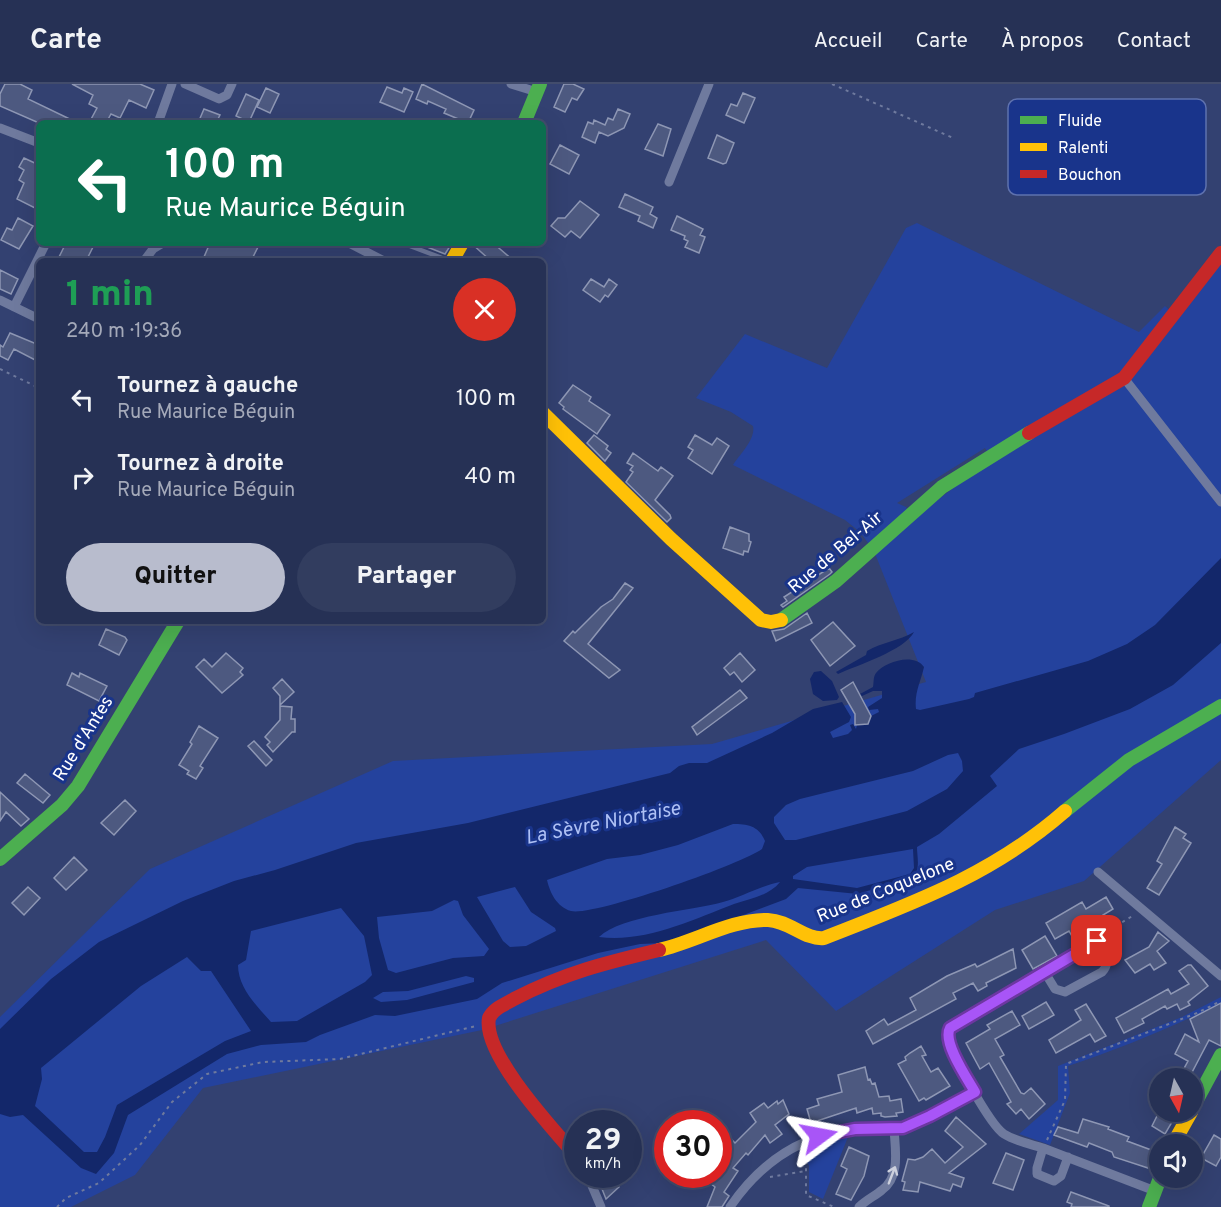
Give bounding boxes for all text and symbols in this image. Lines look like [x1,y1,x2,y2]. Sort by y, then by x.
text: Carte [30,23,102,59]
text: Accueil [814,28,883,55]
text: Carte [916,28,968,55]
text: À propos [1001,28,1084,55]
text: Contact [1117,28,1191,55]
legend [1008,99,1206,195]
text: Fluide [1058,112,1102,132]
text: Ralenti [1058,139,1108,159]
text: 100 m [165,140,284,193]
icon: left [66,144,144,222]
text: Bouchon [1058,166,1122,186]
text: Rue Maurice Béguin [165,192,406,226]
text: 1 min [66,273,154,319]
button: close [453,278,516,341]
text: 240 m · 19:36 [66,319,182,345]
text: Tournez à gauche [117,373,298,400]
icon: left [66,383,99,416]
text: 100 m [456,386,516,413]
text: Rue Maurice Béguin [117,400,295,426]
text: Tournez à droite [117,451,284,478]
icon: right [66,461,99,494]
text: 40 m [464,464,516,491]
text: Rue Maurice Béguin [117,478,295,504]
street label: Rue de Bel-Air [784,507,888,599]
button: Quitter [66,543,285,612]
button: Partager [297,543,516,612]
street label: Rue d'Antes [49,692,119,786]
water label: La Sèvre Niortaise [523,796,683,852]
street label: Rue de Coquelone [814,853,958,929]
pin [1071,915,1122,966]
icon: arrive [1080,924,1113,957]
north arrow [1149,1068,1203,1122]
map controls [1149,1068,1203,1188]
position arrow [787,1104,851,1168]
speed limit sign: 30 [654,1110,732,1188]
text: 29 [585,1123,621,1160]
button: sound [1149,1134,1203,1188]
text: km/h [585,1155,621,1174]
one-way arrow [887,1166,898,1184]

